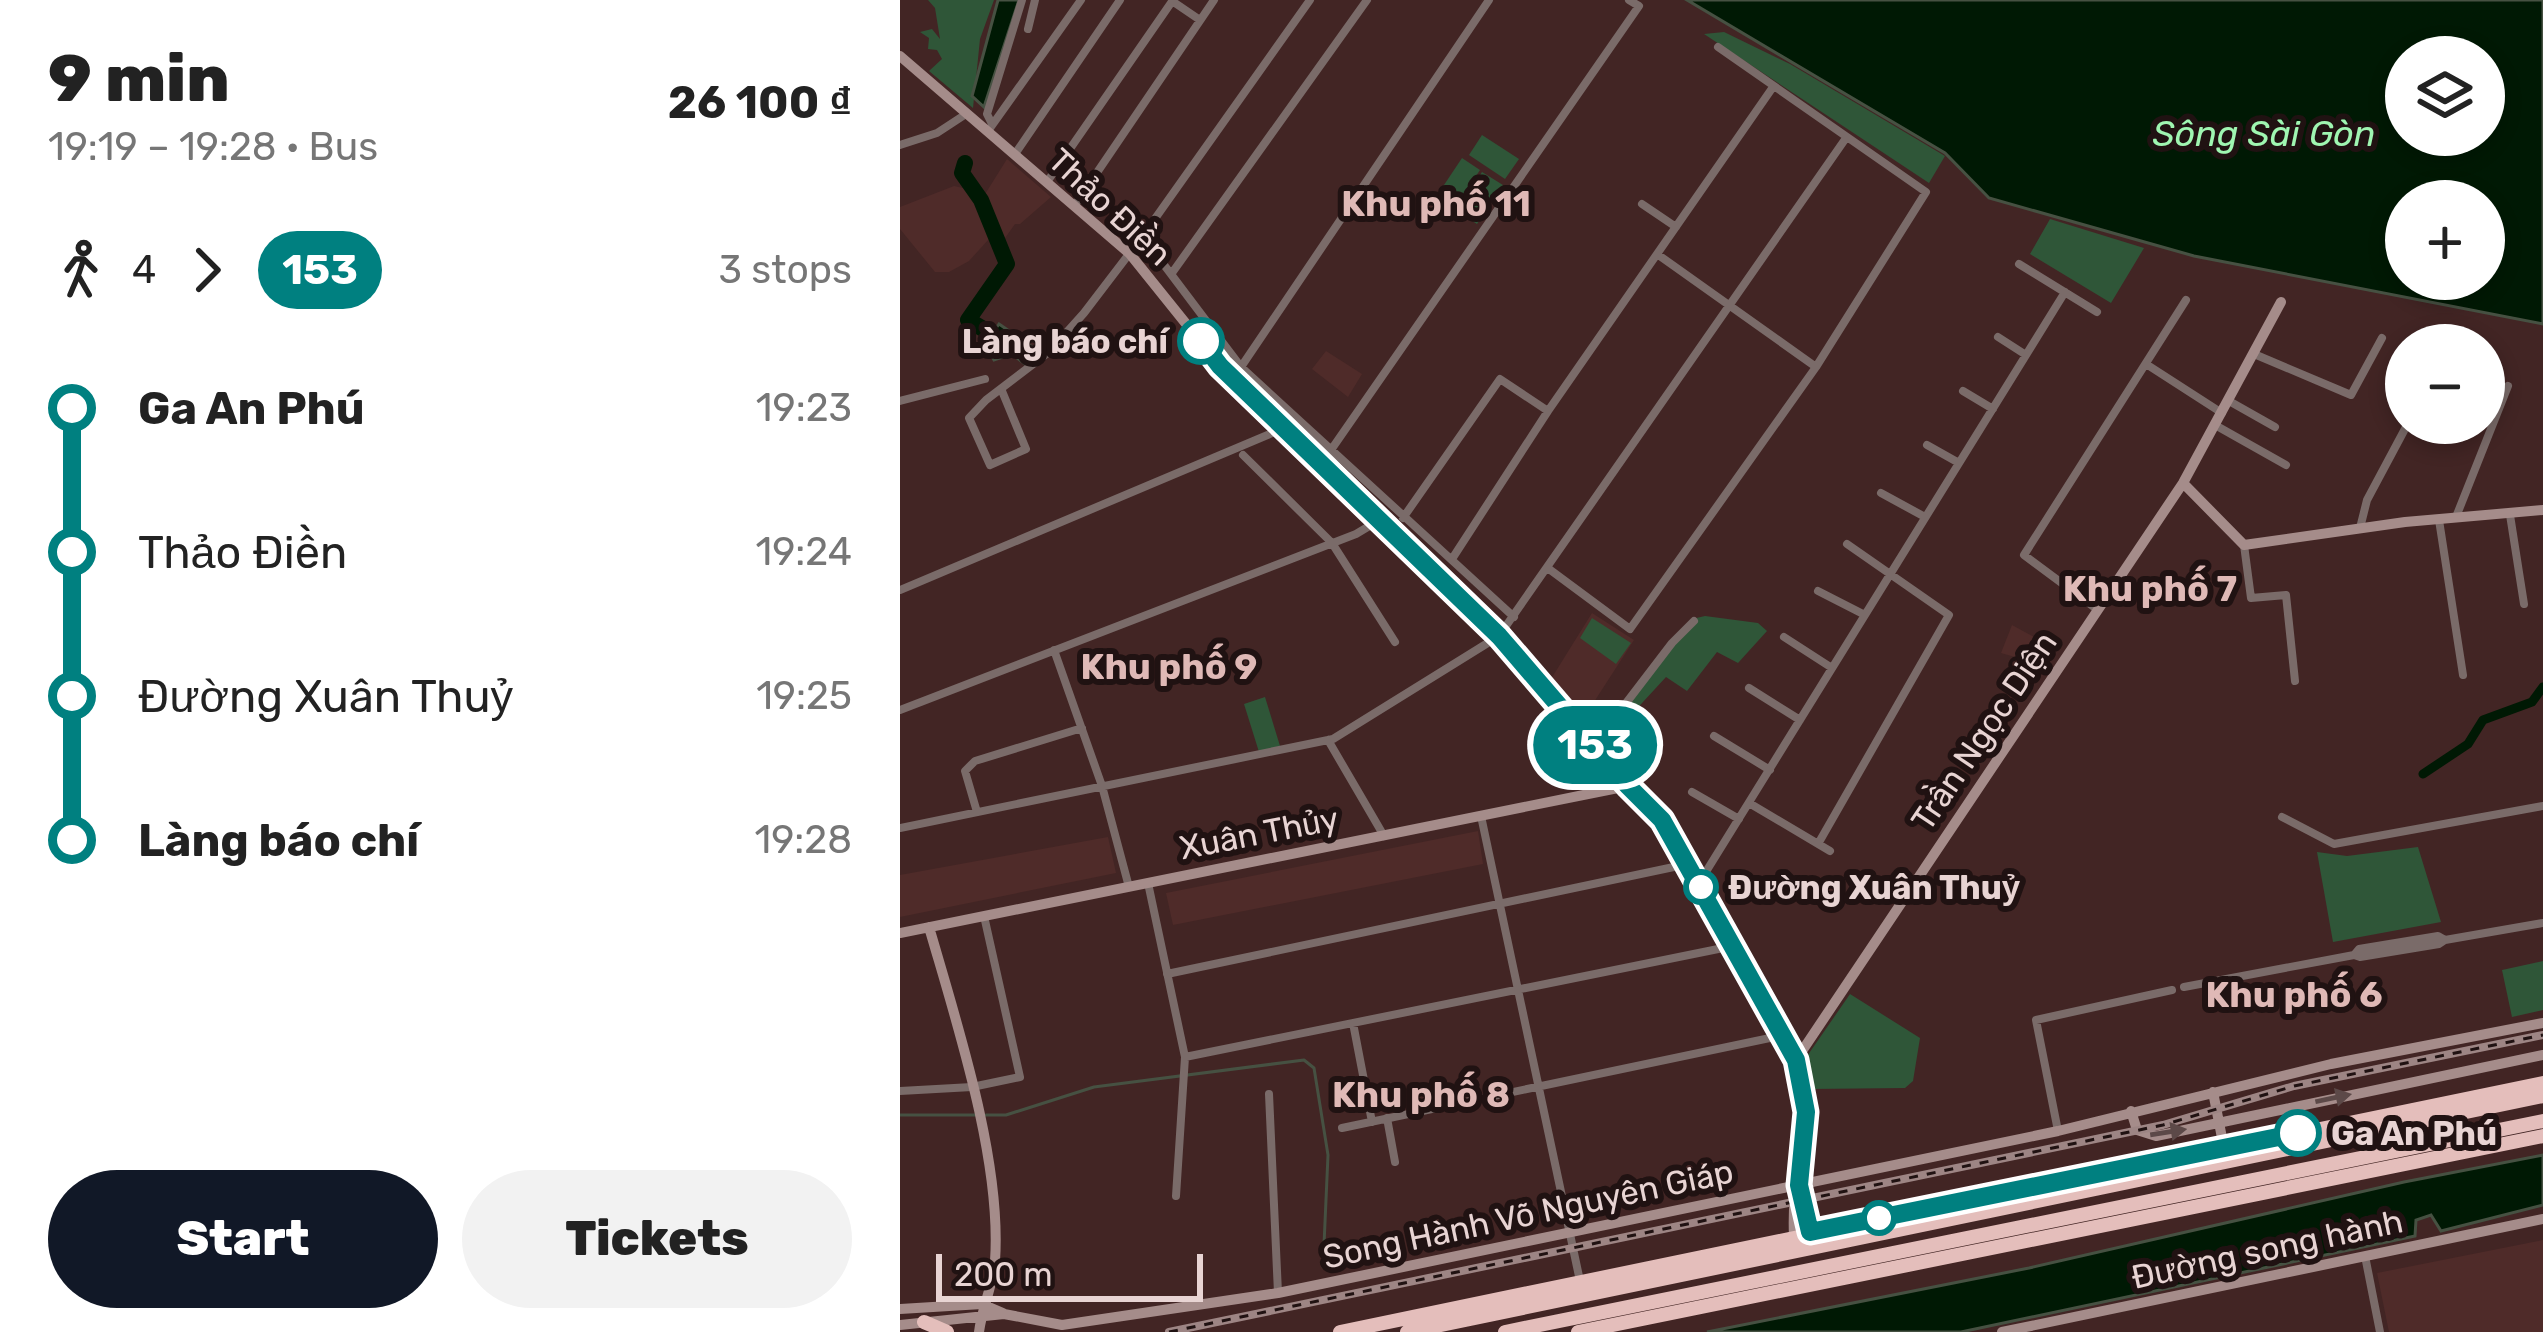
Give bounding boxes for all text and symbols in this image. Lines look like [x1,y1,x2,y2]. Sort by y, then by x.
map controls [2385,36,2505,444]
button: layers [2385,36,2505,156]
text: 9 min [48,39,230,118]
text: 26 100 ₫ [668,76,852,129]
water label: Sông Sài Gòn [2152,112,2376,155]
text: 19:19 – 19:28 · Bus [48,124,378,170]
street label: Thảo Điền [1041,140,1180,274]
district label: Khu phố 11 [1341,180,1531,225]
button: + [2385,180,2505,300]
icon: walk [48,237,114,303]
icon: forward [174,237,240,303]
text: 153 [282,245,358,295]
text: 4 [132,247,156,293]
text: 3 stops [718,247,852,293]
marker: Làng báo chí [1179,319,1223,363]
place label: Làng báo chí [962,322,1171,361]
button: − [2385,324,2505,444]
text: Ga An Phú [138,382,365,435]
text: 19:23 [756,385,852,431]
text: Thảo Điền [138,526,347,579]
text: 19:24 [755,529,852,575]
district label: Khu phố 7 [2063,565,2237,610]
street label: Trần Ngọc Diện [1902,624,2065,838]
district label: Khu phố 9 [1081,643,1257,688]
text: Đường Xuân Thuỷ [138,670,513,723]
text: 19:25 [756,673,852,719]
line badge: 153 [1526,706,1664,784]
text: 153 [1557,720,1633,770]
street label: Xuân Thủy [1176,799,1342,867]
text: Làng báo chí [138,814,419,867]
text: 19:28 [754,817,852,863]
place label: Đường Xuân Thuỷ [1728,868,2021,907]
marker: Đường Xuân Thuỷ [1685,871,1717,903]
district label: Khu phố 6 [2205,971,2383,1016]
district label: Khu phố 8 [1332,1071,1510,1116]
one-way arrow [2315,1088,2353,1107]
marker: Ga An Phú [2276,1111,2320,1155]
place label: Ga An Phú [2331,1114,2497,1153]
one-way arrow [2149,1122,2187,1141]
street label: Song Hành Võ Nguyên Giáp [1319,1151,1737,1277]
button: Start [48,1170,438,1308]
button: Tickets [462,1170,852,1308]
street label: Đường song hành [2128,1201,2406,1297]
unlabelled marker [1863,1202,1895,1234]
scale bar [936,1248,1203,1301]
text: 200 m [954,1255,1053,1294]

